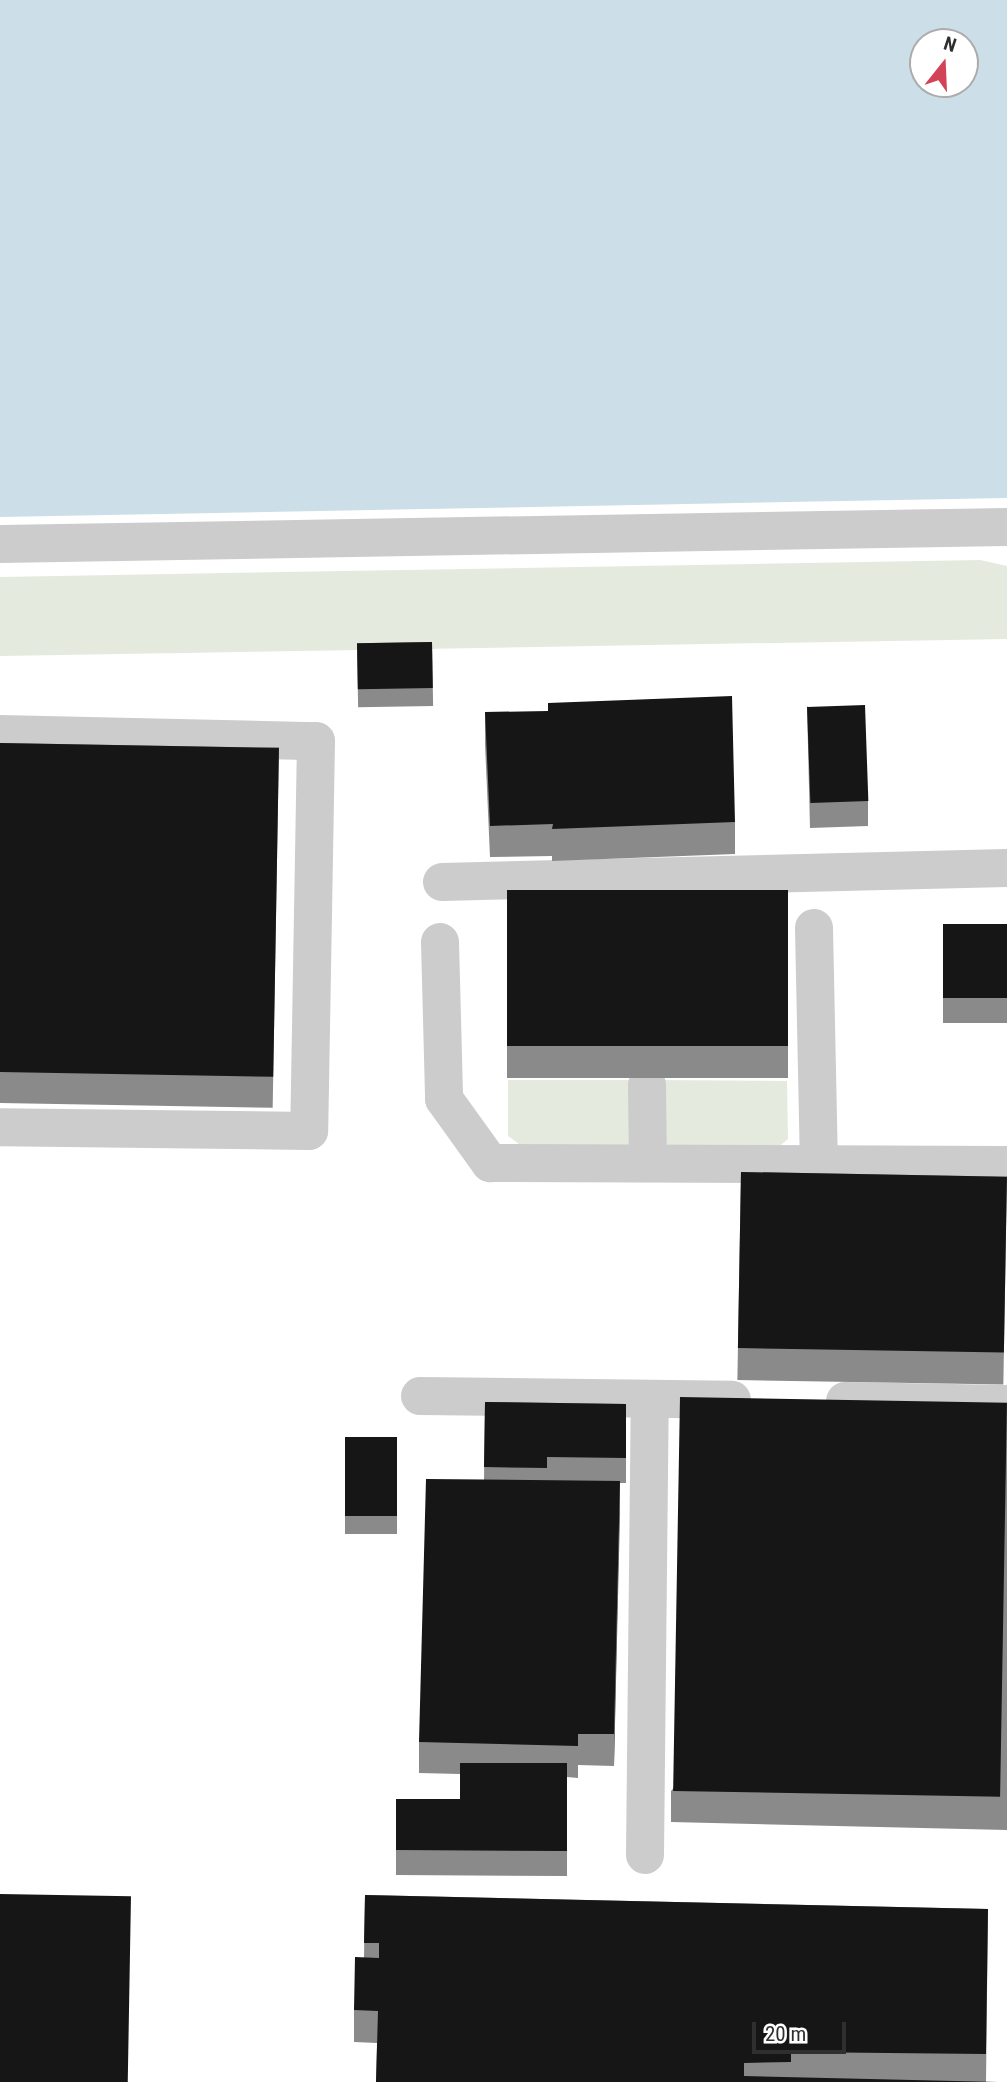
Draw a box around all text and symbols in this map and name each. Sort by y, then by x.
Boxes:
north arrow [909,28,979,98]
text: N [941,32,959,57]
scale bar [755,2008,850,2052]
text: 20 m [765,2022,806,2046]

